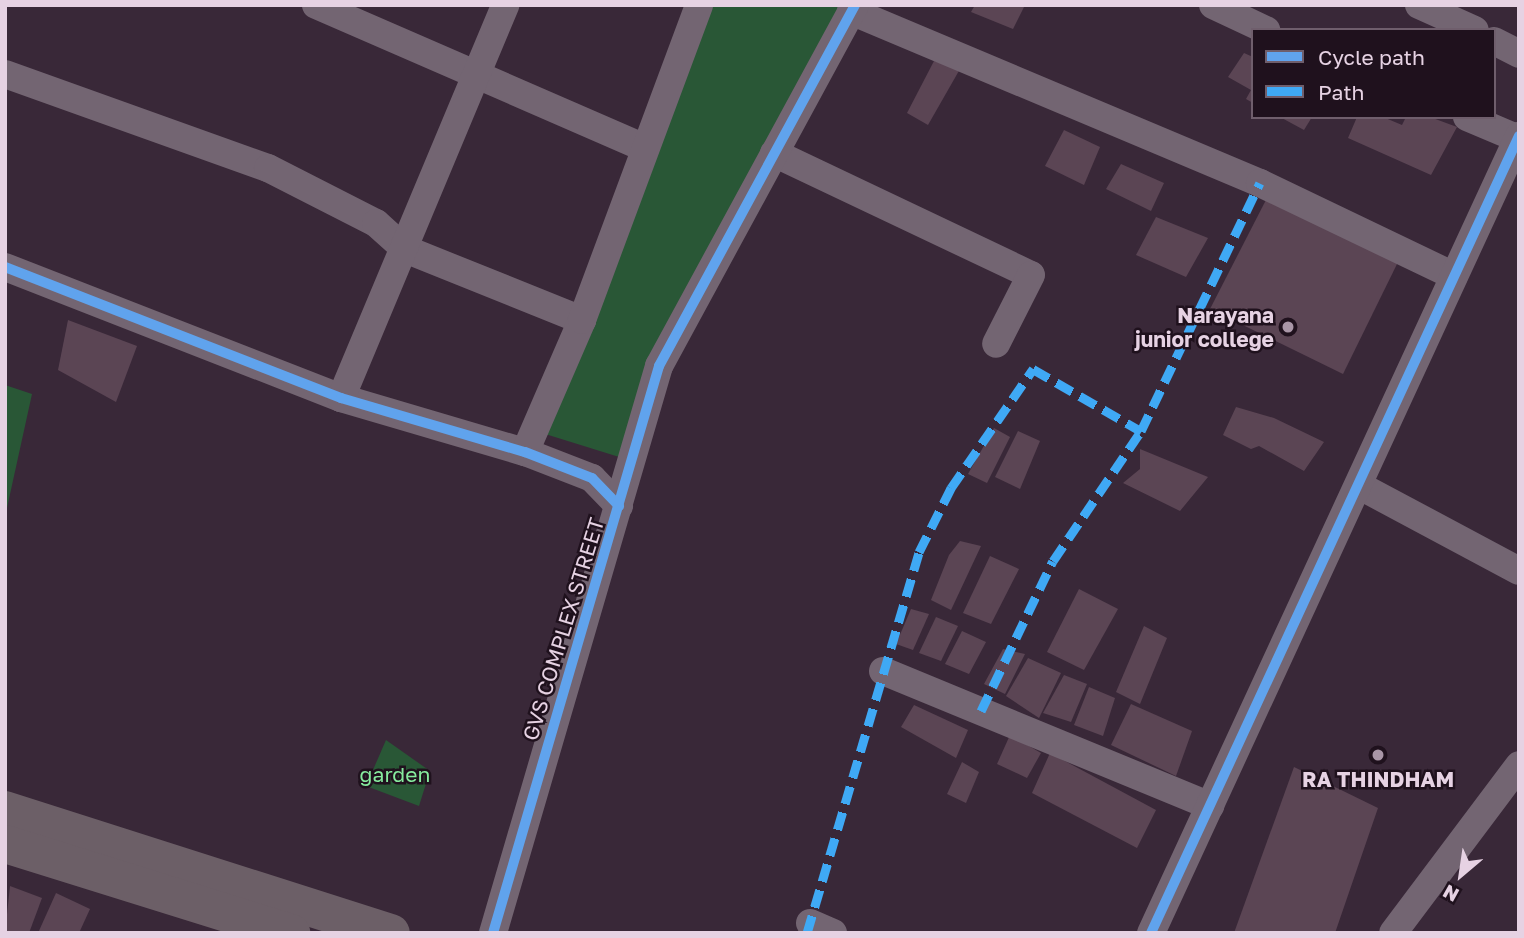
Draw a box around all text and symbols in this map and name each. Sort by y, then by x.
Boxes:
legend [1251,28,1496,119]
text: Cycle path [1318,44,1425,70]
text: Path [1318,79,1365,105]
place label: Narayana junior college [1135,302,1274,352]
marker: Narayana junior college [1280,319,1296,335]
street label: GVS COMPLEX STREET [517,515,609,743]
marker: RA THINDHAM [1370,747,1386,763]
park label: garden [360,761,430,787]
place label: RA THINDHAM [1302,766,1454,792]
north arrow [1426,840,1496,910]
text: N [1439,880,1462,907]

